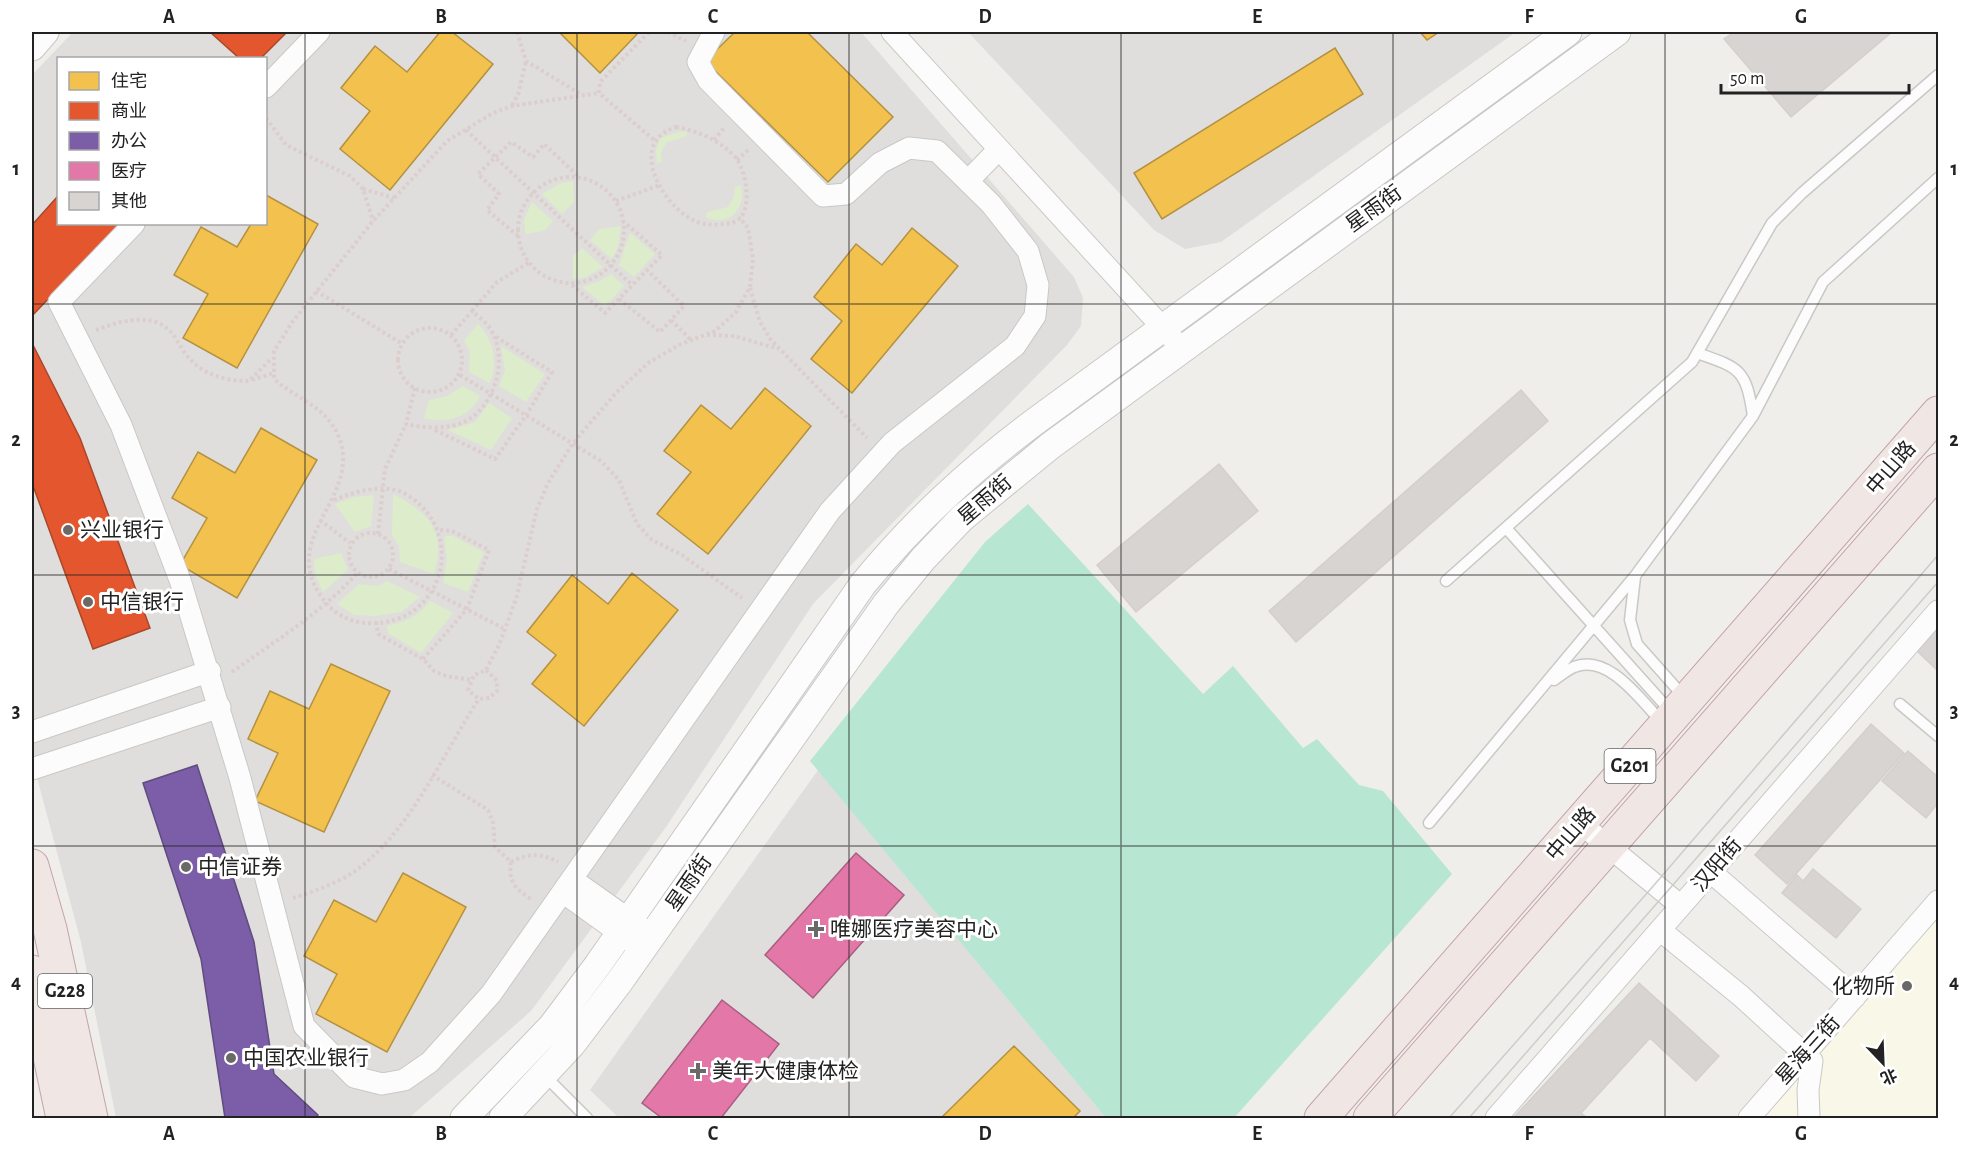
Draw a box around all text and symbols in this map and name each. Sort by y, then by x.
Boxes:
text: A [163,7,175,27]
text: B [435,7,447,27]
text: C [708,7,719,27]
text: D [978,7,992,27]
text: E [1252,7,1262,27]
text: F [1524,7,1534,27]
text: G [1795,7,1807,27]
legend [57,57,267,225]
scale bar [1721,57,1908,95]
text: 50 m [1730,70,1764,88]
text: 住宅 [111,71,147,91]
text: 商业 [111,101,147,121]
text: 办公 [111,131,147,151]
text: 1 [12,159,20,179]
text: 1 [1950,159,1958,179]
text: 医疗 [111,161,147,181]
street label: 星雨街 [1342,181,1406,236]
text: 其他 [111,191,147,211]
text: 2 [11,430,21,450]
text: 2 [1949,430,1959,450]
street label: 中山路 [1862,437,1920,499]
street label: 星雨街 [954,471,1016,529]
place label: 兴业银行 [80,519,164,541]
marker: 兴业银行 [61,523,75,537]
place label: 中信银行 [100,591,184,613]
marker: 中信银行 [81,595,95,609]
text: 3 [12,701,20,721]
text: 3 [1950,701,1958,721]
road number: G201 [1604,749,1656,783]
street label: 中山路 [1542,803,1600,865]
street label: 汉阳街 [1688,834,1746,896]
street label: 星雨街 [662,851,716,915]
place label: 中信证券 [198,856,282,878]
marker: 中信证券 [179,860,193,874]
place label: 唯娜医疗美容中心 [830,918,998,940]
marker: 唯娜医疗美容中心 [807,920,825,938]
text: 4 [11,972,21,992]
text: 4 [1949,972,1959,992]
road number: G228 [38,974,92,1008]
place label: 化物所 [1832,975,1895,997]
marker: 化物所 [1900,979,1914,993]
street label: 星海三街 [1771,1011,1844,1088]
north arrow [1853,1033,1913,1093]
place label: 中国农业银行 [243,1047,369,1069]
marker: 中国农业银行 [224,1051,238,1065]
place label: 美年大健康体检 [712,1060,859,1082]
marker: 美年大健康体检 [689,1062,707,1080]
text: 北 [1878,1065,1899,1087]
text: A [163,1124,175,1144]
text: B [435,1124,447,1144]
text: C [708,1124,719,1144]
text: D [978,1124,992,1144]
text: E [1252,1124,1262,1144]
text: F [1524,1124,1534,1144]
text: G [1795,1124,1807,1144]

